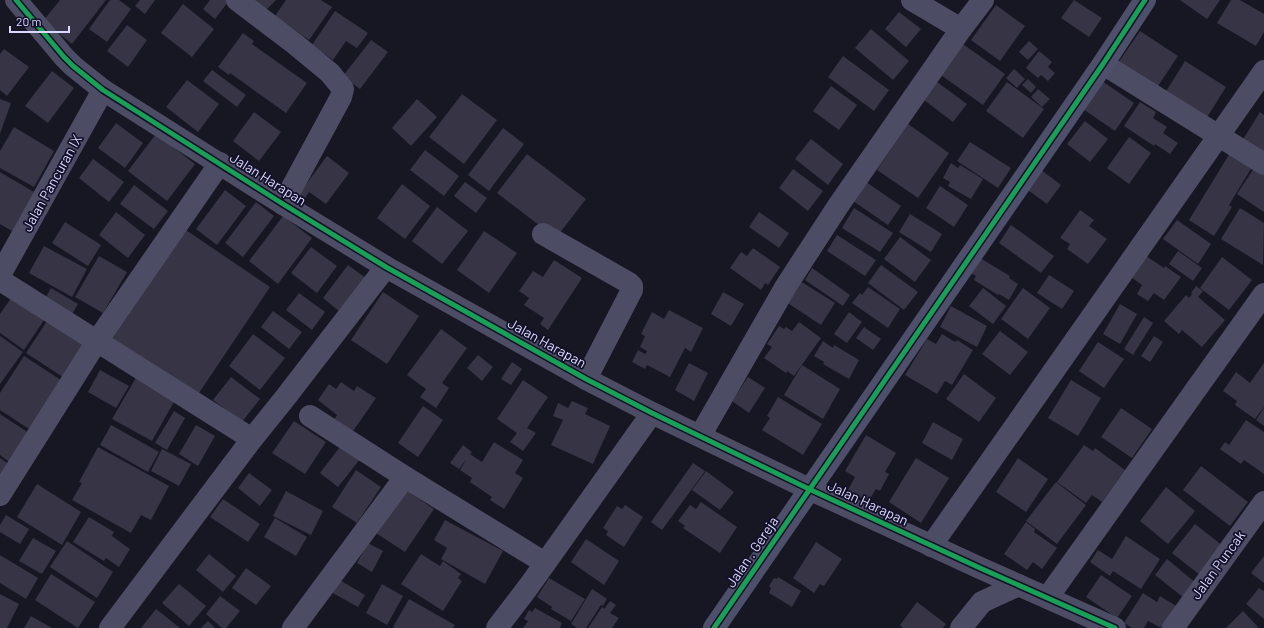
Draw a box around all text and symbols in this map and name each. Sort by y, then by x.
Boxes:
scale bar [10,8,69,34]
text: 20 m [16,14,42,28]
street label: Jalan Pancuran IX [18,131,85,234]
street label: Jalan Harapan [227,148,310,209]
street label: Jalan Harapan [505,314,589,371]
street label: Jalan Harapan [825,476,911,529]
street label: Jalan . Gereja [722,513,781,590]
street label: Jalan Puncak [1187,527,1248,602]

